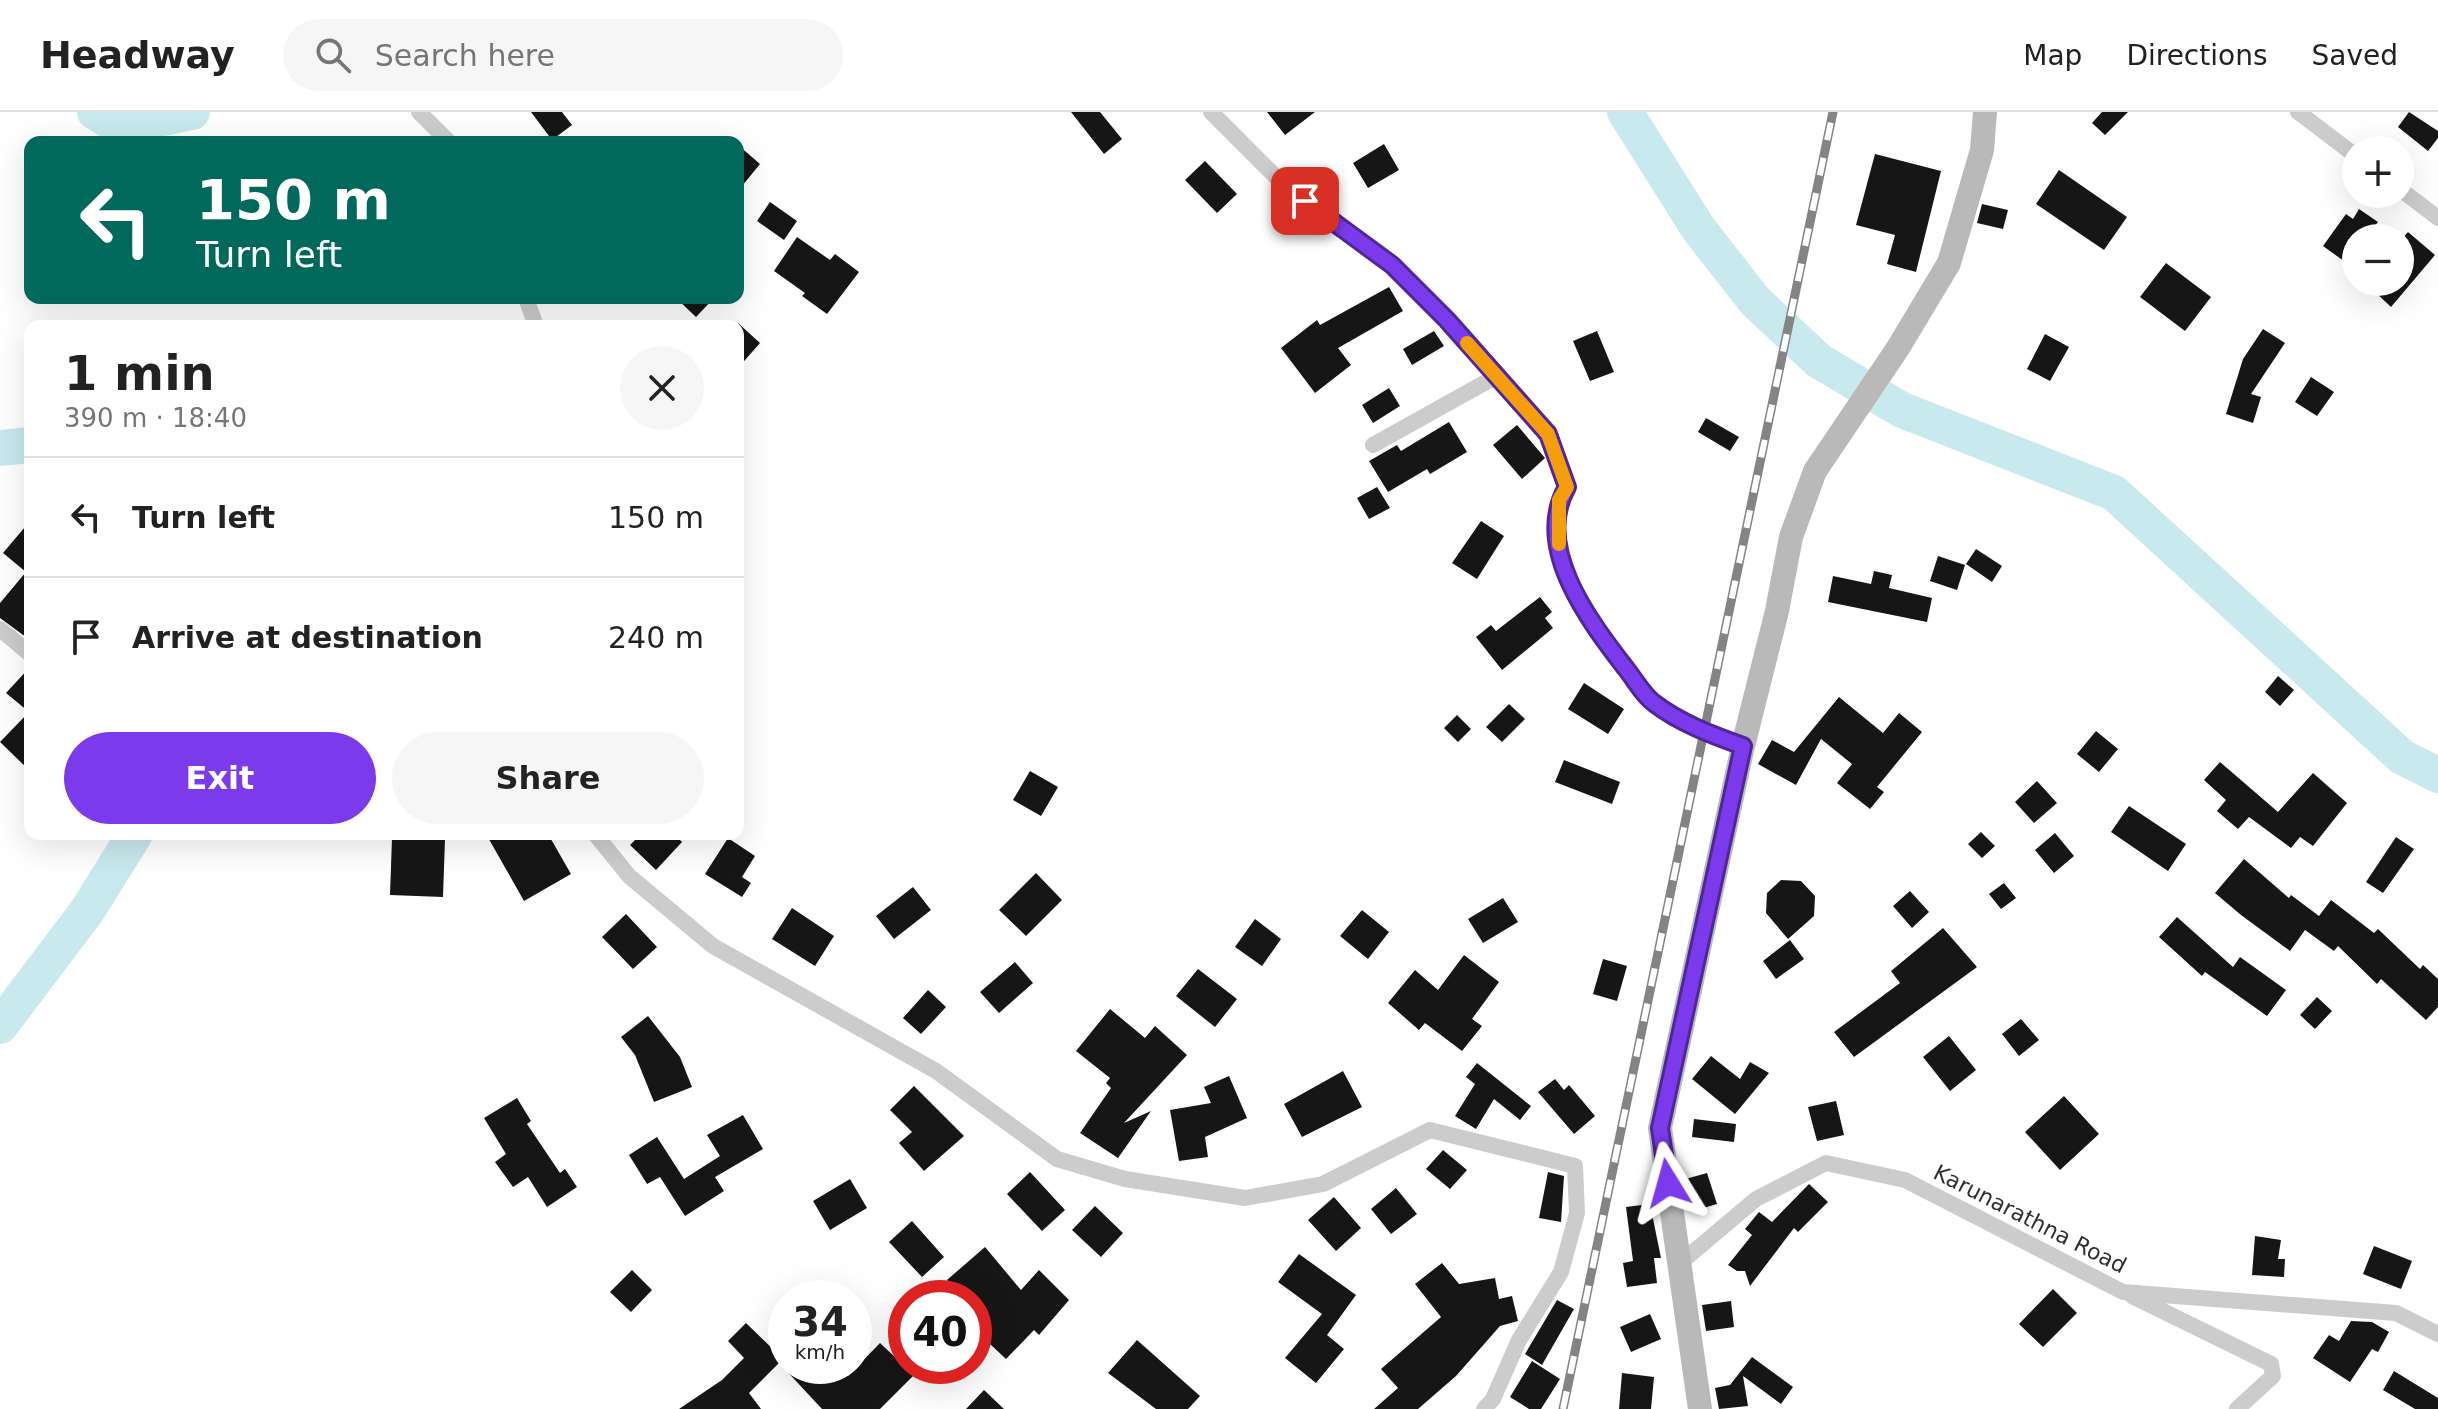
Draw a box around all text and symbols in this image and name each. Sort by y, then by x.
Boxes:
search box [283,19,843,91]
text: Headway [40,33,235,77]
icon: search [311,33,355,77]
text: Search here [375,38,555,73]
text: Map [2023,39,2082,72]
text: Directions [2126,39,2267,72]
text: Saved [2311,39,2398,72]
map controls [2342,136,2414,296]
button: + [2342,136,2414,208]
text: 150 m [196,167,391,232]
pin [1271,167,1339,235]
icon: left [64,168,168,272]
icon: arrive [1283,179,1327,223]
button: − [2342,224,2414,296]
text: Turn left [196,234,342,275]
text: 1 min [64,345,215,401]
button: close [620,346,704,430]
text: 390 m · 18:40 [64,403,247,433]
icon: left [64,495,108,539]
text: Turn left [132,500,275,535]
text: 150 m [608,500,704,535]
icon: arrive [64,615,108,659]
text: Arrive at destination [132,620,483,655]
text: 240 m [608,620,704,655]
button: Exit [64,732,376,824]
button: Share [392,732,704,824]
position arrow [1626,1141,1710,1225]
street label: Karunarathna Road [1930,1160,2130,1278]
speed limit sign: 40 [888,1280,992,1384]
text: 34 [792,1299,848,1345]
text: km/h [795,1340,845,1364]

